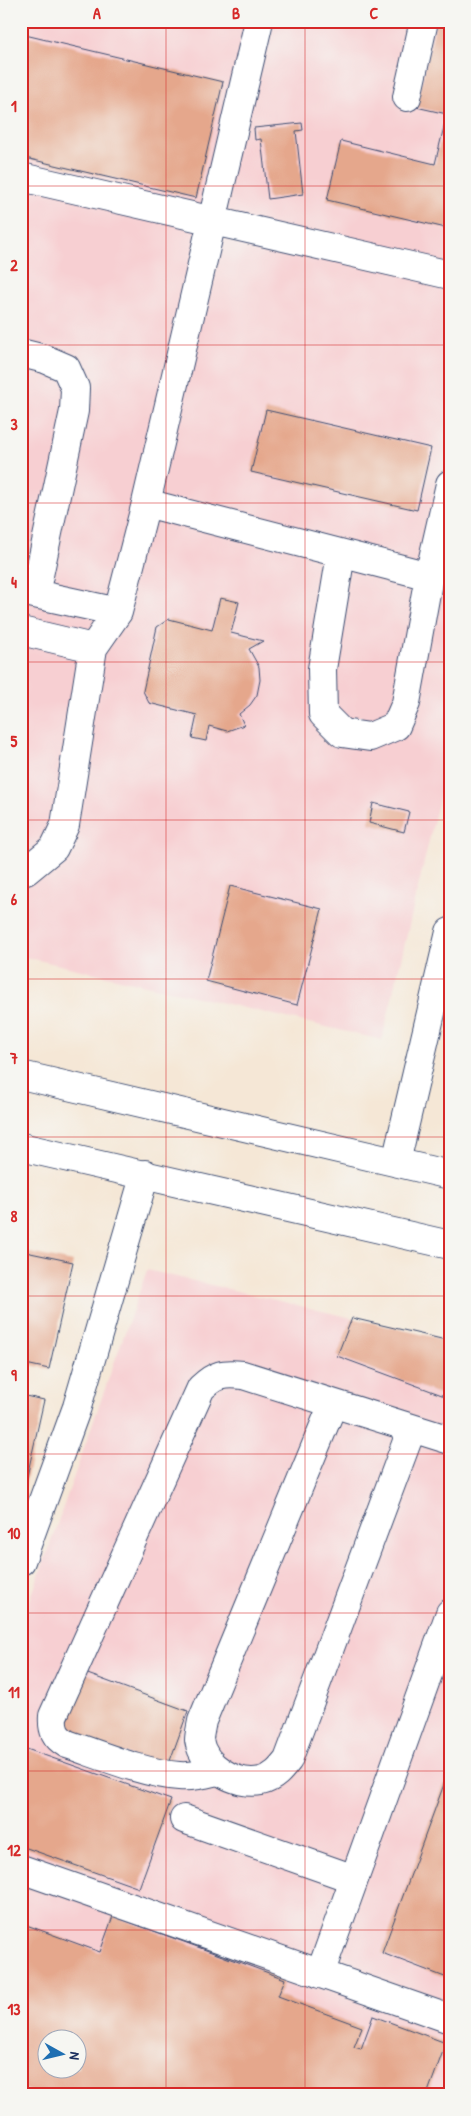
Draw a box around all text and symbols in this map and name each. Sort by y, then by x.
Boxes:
text: A [93,2,101,24]
text: B [232,2,240,24]
text: C [370,2,379,24]
text: 1 [11,95,17,117]
text: 2 [10,254,18,276]
text: 3 [10,413,18,435]
text: 4 [11,571,17,593]
text: 5 [11,730,18,752]
text: 6 [11,888,18,910]
text: 7 [9,1047,18,1069]
text: 8 [11,1205,18,1227]
text: 9 [11,1364,17,1386]
text: 10 [8,1522,20,1544]
text: 11 [8,1681,20,1703]
text: 12 [7,1839,21,1861]
text: 13 [8,1998,20,2020]
north arrow [38,2028,88,2078]
text: N [65,2051,85,2061]

